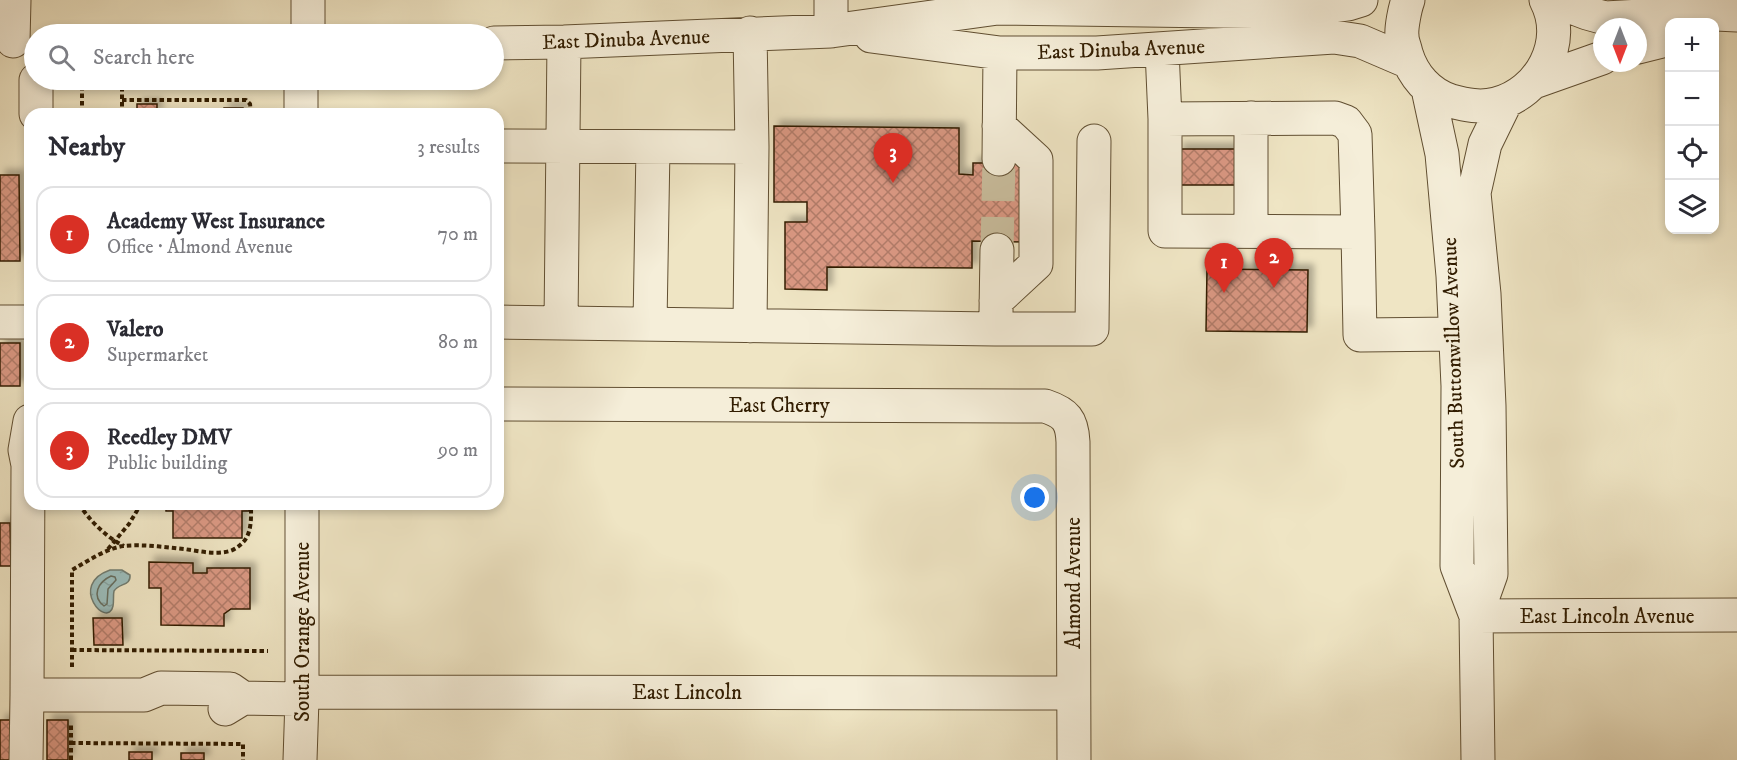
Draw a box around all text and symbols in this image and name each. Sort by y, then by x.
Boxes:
north arrow [1593,18,1647,72]
map controls [1665,18,1719,234]
button: + [1665,18,1719,72]
search box [24,24,504,90]
street label: East Dinuba Avenue [542,24,711,56]
street label: East Dinuba Avenue [1037,34,1206,66]
icon: search [45,41,78,74]
text: Search here [93,44,195,71]
button: − [1665,72,1719,126]
button: locate [1665,126,1719,180]
text: Nearby [48,131,125,164]
pin: 3 [874,134,912,183]
text: 3 results [417,135,480,160]
button: layers [1665,180,1719,234]
text: Academy West Insurance [107,208,325,235]
text: 1 [66,222,73,247]
text: 70 m [437,222,478,247]
text: Office · Almond Avenue [107,235,293,260]
street label: South Buttonwillow Avenue [1437,236,1471,469]
pin: 2 [1254,238,1294,288]
pin: 1 [1204,244,1244,293]
text: Valero [107,316,163,343]
text: 2 [65,330,74,355]
text: 80 m [438,330,478,355]
text: Supermarket [107,343,208,368]
street label: East Cherry [728,393,831,419]
text: Reedley DMV [107,424,232,451]
text: 3 [66,438,73,463]
text: 90 m [438,438,478,463]
text: Public building [107,451,227,476]
your location [1020,483,1049,512]
street label: Almond Avenue [1061,517,1087,649]
street label: South Orange Avenue [290,542,316,722]
street label: East Lincoln Avenue [1520,604,1695,630]
street label: East Lincoln [632,680,742,706]

